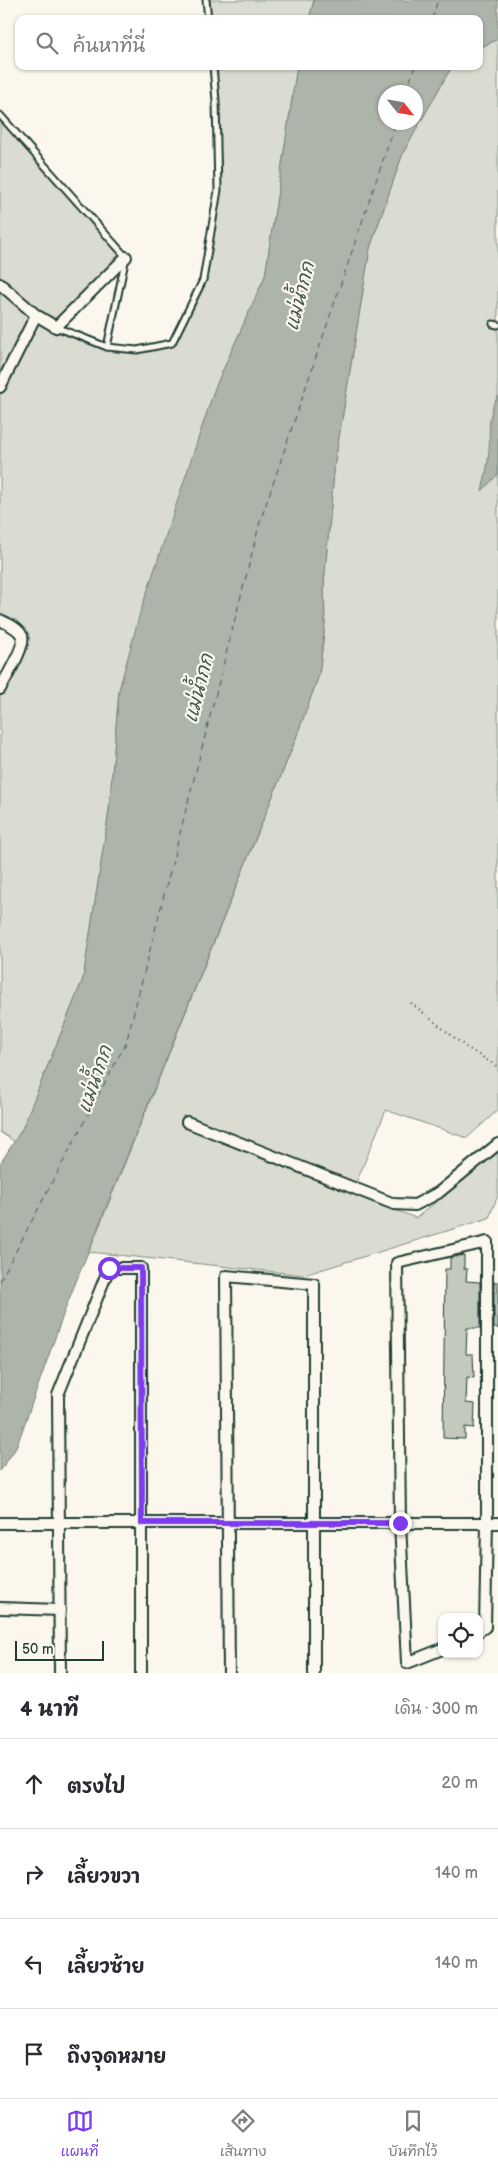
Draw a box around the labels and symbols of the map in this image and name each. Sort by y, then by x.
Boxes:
north arrow [378,85,423,130]
water label: แม่น้ำกก [274,256,320,333]
water label: แม่น้ำกก [173,648,219,725]
water label: แม่น้ำกก [67,1039,118,1116]
route start [98,1257,121,1280]
route end [389,1512,412,1535]
scale bar [15,1638,104,1661]

